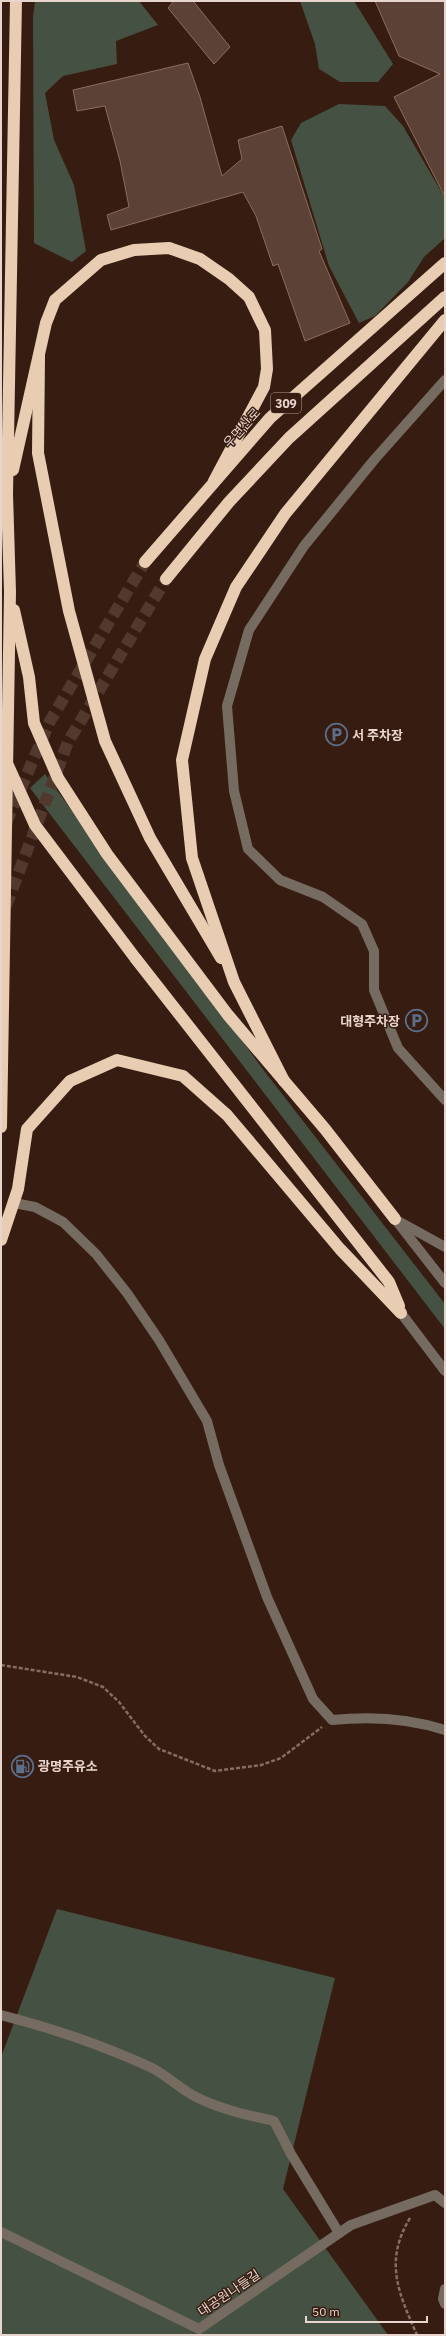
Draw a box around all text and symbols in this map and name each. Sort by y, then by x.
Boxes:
road number: 309 [271,393,301,413]
street label: 우면산로 [220,405,264,451]
parking icon: 서 주차장 [324,722,350,748]
place label: 서 주차장 [352,727,403,744]
parking icon: 대형주차장 [403,1008,429,1034]
place label: 대형주차장 [340,1013,400,1030]
fuel station icon: 광명주유소 [10,1753,36,1779]
place label: 광명주유소 [38,1758,98,1775]
street label: 대공원나들길 [194,2266,264,2320]
scale bar [306,2298,427,2324]
text: 50 m [312,2304,340,2319]

